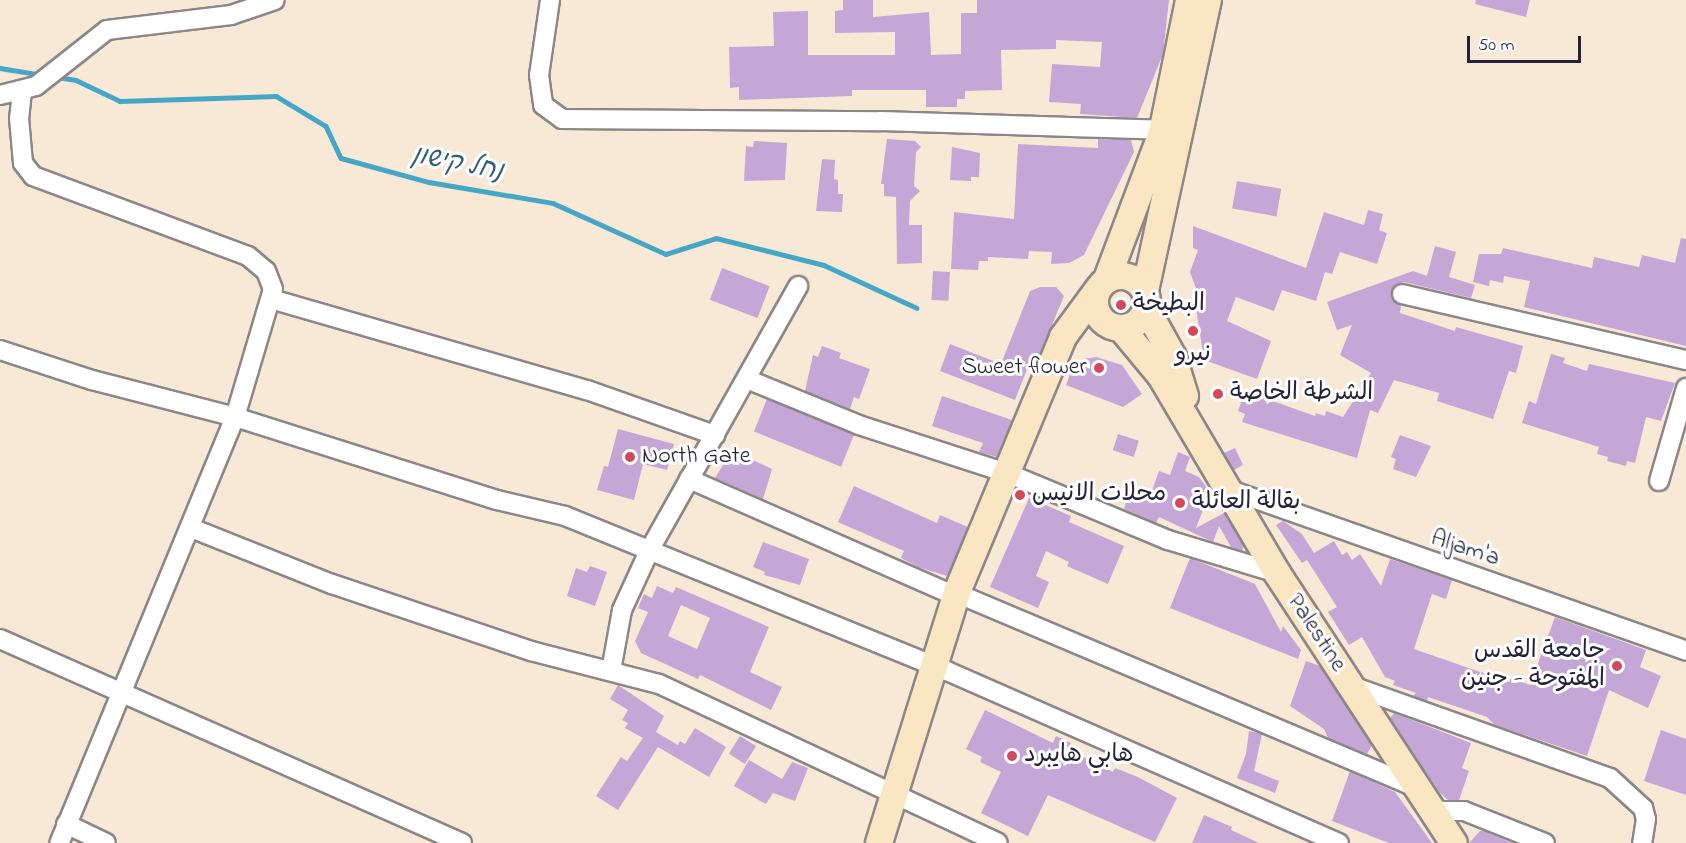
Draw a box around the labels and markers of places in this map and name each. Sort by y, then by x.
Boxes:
place label: البطيخة [1133,291,1205,319]
marker: البطيخة [1114,298,1128,312]
marker: نيرو [1186,324,1200,338]
place label: نيرو [1175,341,1211,369]
place label: Sweet flower [962,354,1087,382]
marker: Sweet flower [1092,361,1106,375]
place label: الشرطة الخاصة [1230,380,1373,408]
marker: الشرطة الخاصة [1211,387,1225,401]
place label: North Gate [642,443,750,471]
marker: North Gate [623,450,637,464]
place label: محلات الانيس [1032,481,1166,509]
marker: محلات الانيس [1013,488,1027,502]
place label: بقالة العائلة [1192,489,1301,517]
marker: بقالة العائلة [1173,496,1187,510]
place label: جامعة القدس المفتوحة - جنين [1461,638,1605,694]
marker: جامعة القدس المفتوحة - جنين [1610,659,1624,673]
place label: هابي هايبرد [1024,742,1133,770]
marker: هابي هايبرد [1005,749,1019,763]

